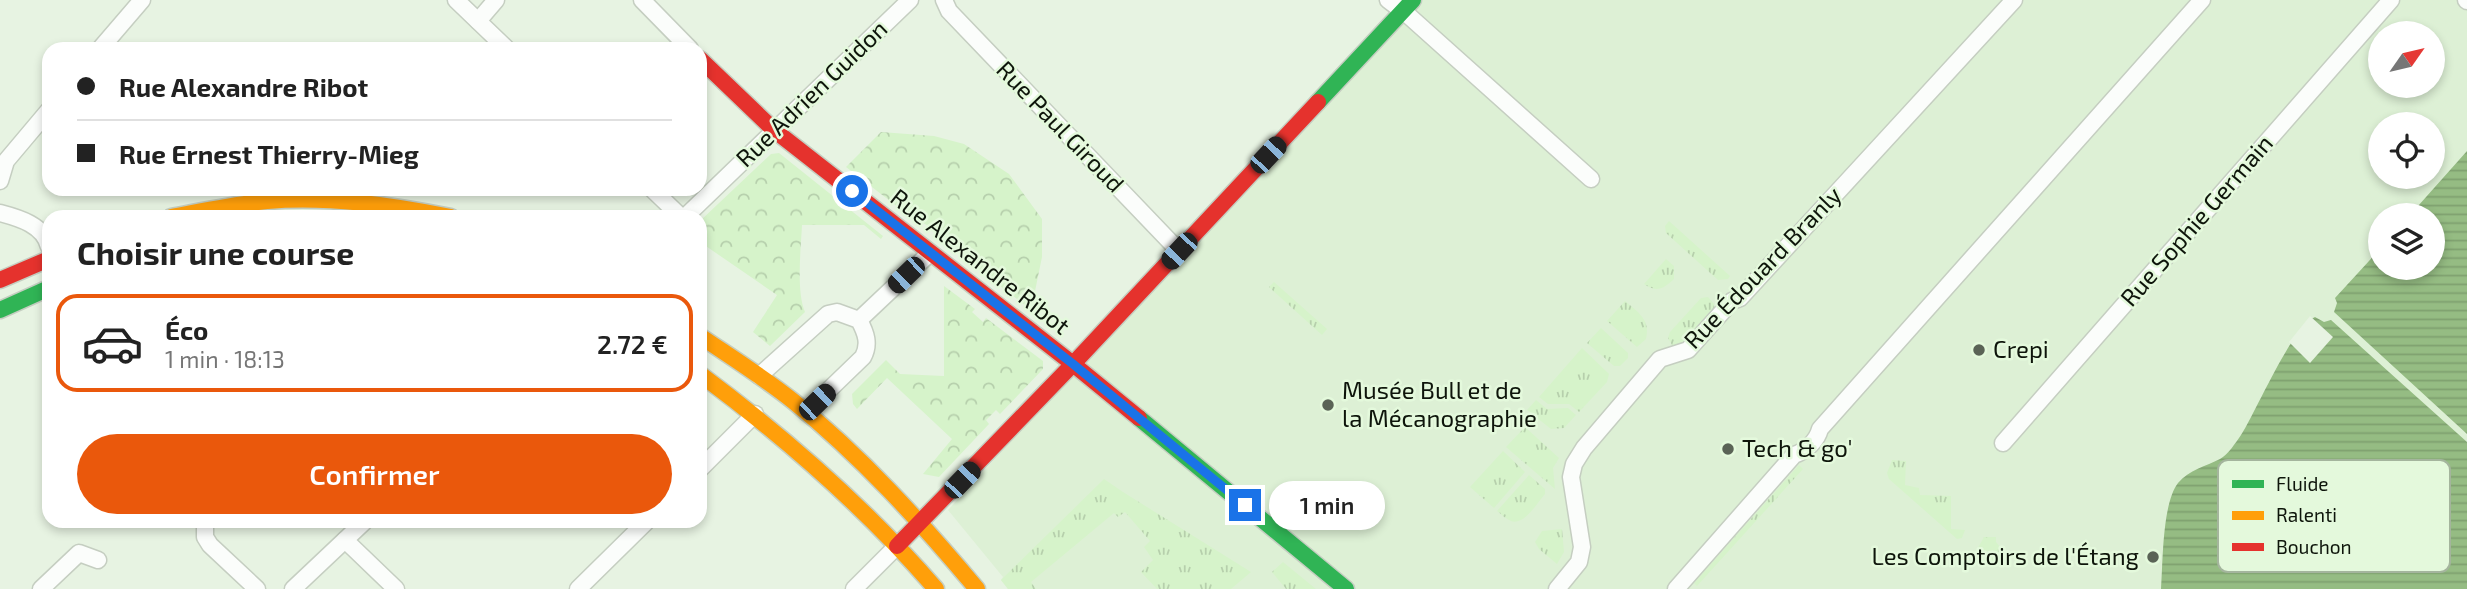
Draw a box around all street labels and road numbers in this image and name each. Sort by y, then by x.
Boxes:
street label: Rue Adrien Guidon [729,13,892,172]
street label: Rue Paul Giroud [991,54,1131,198]
street label: Rue Sophie Germain [2114,128,2278,312]
street label: Rue Édouard Branly [1677,180,1847,354]
street label: Rue Alexandre Ribot [886,182,1076,340]

